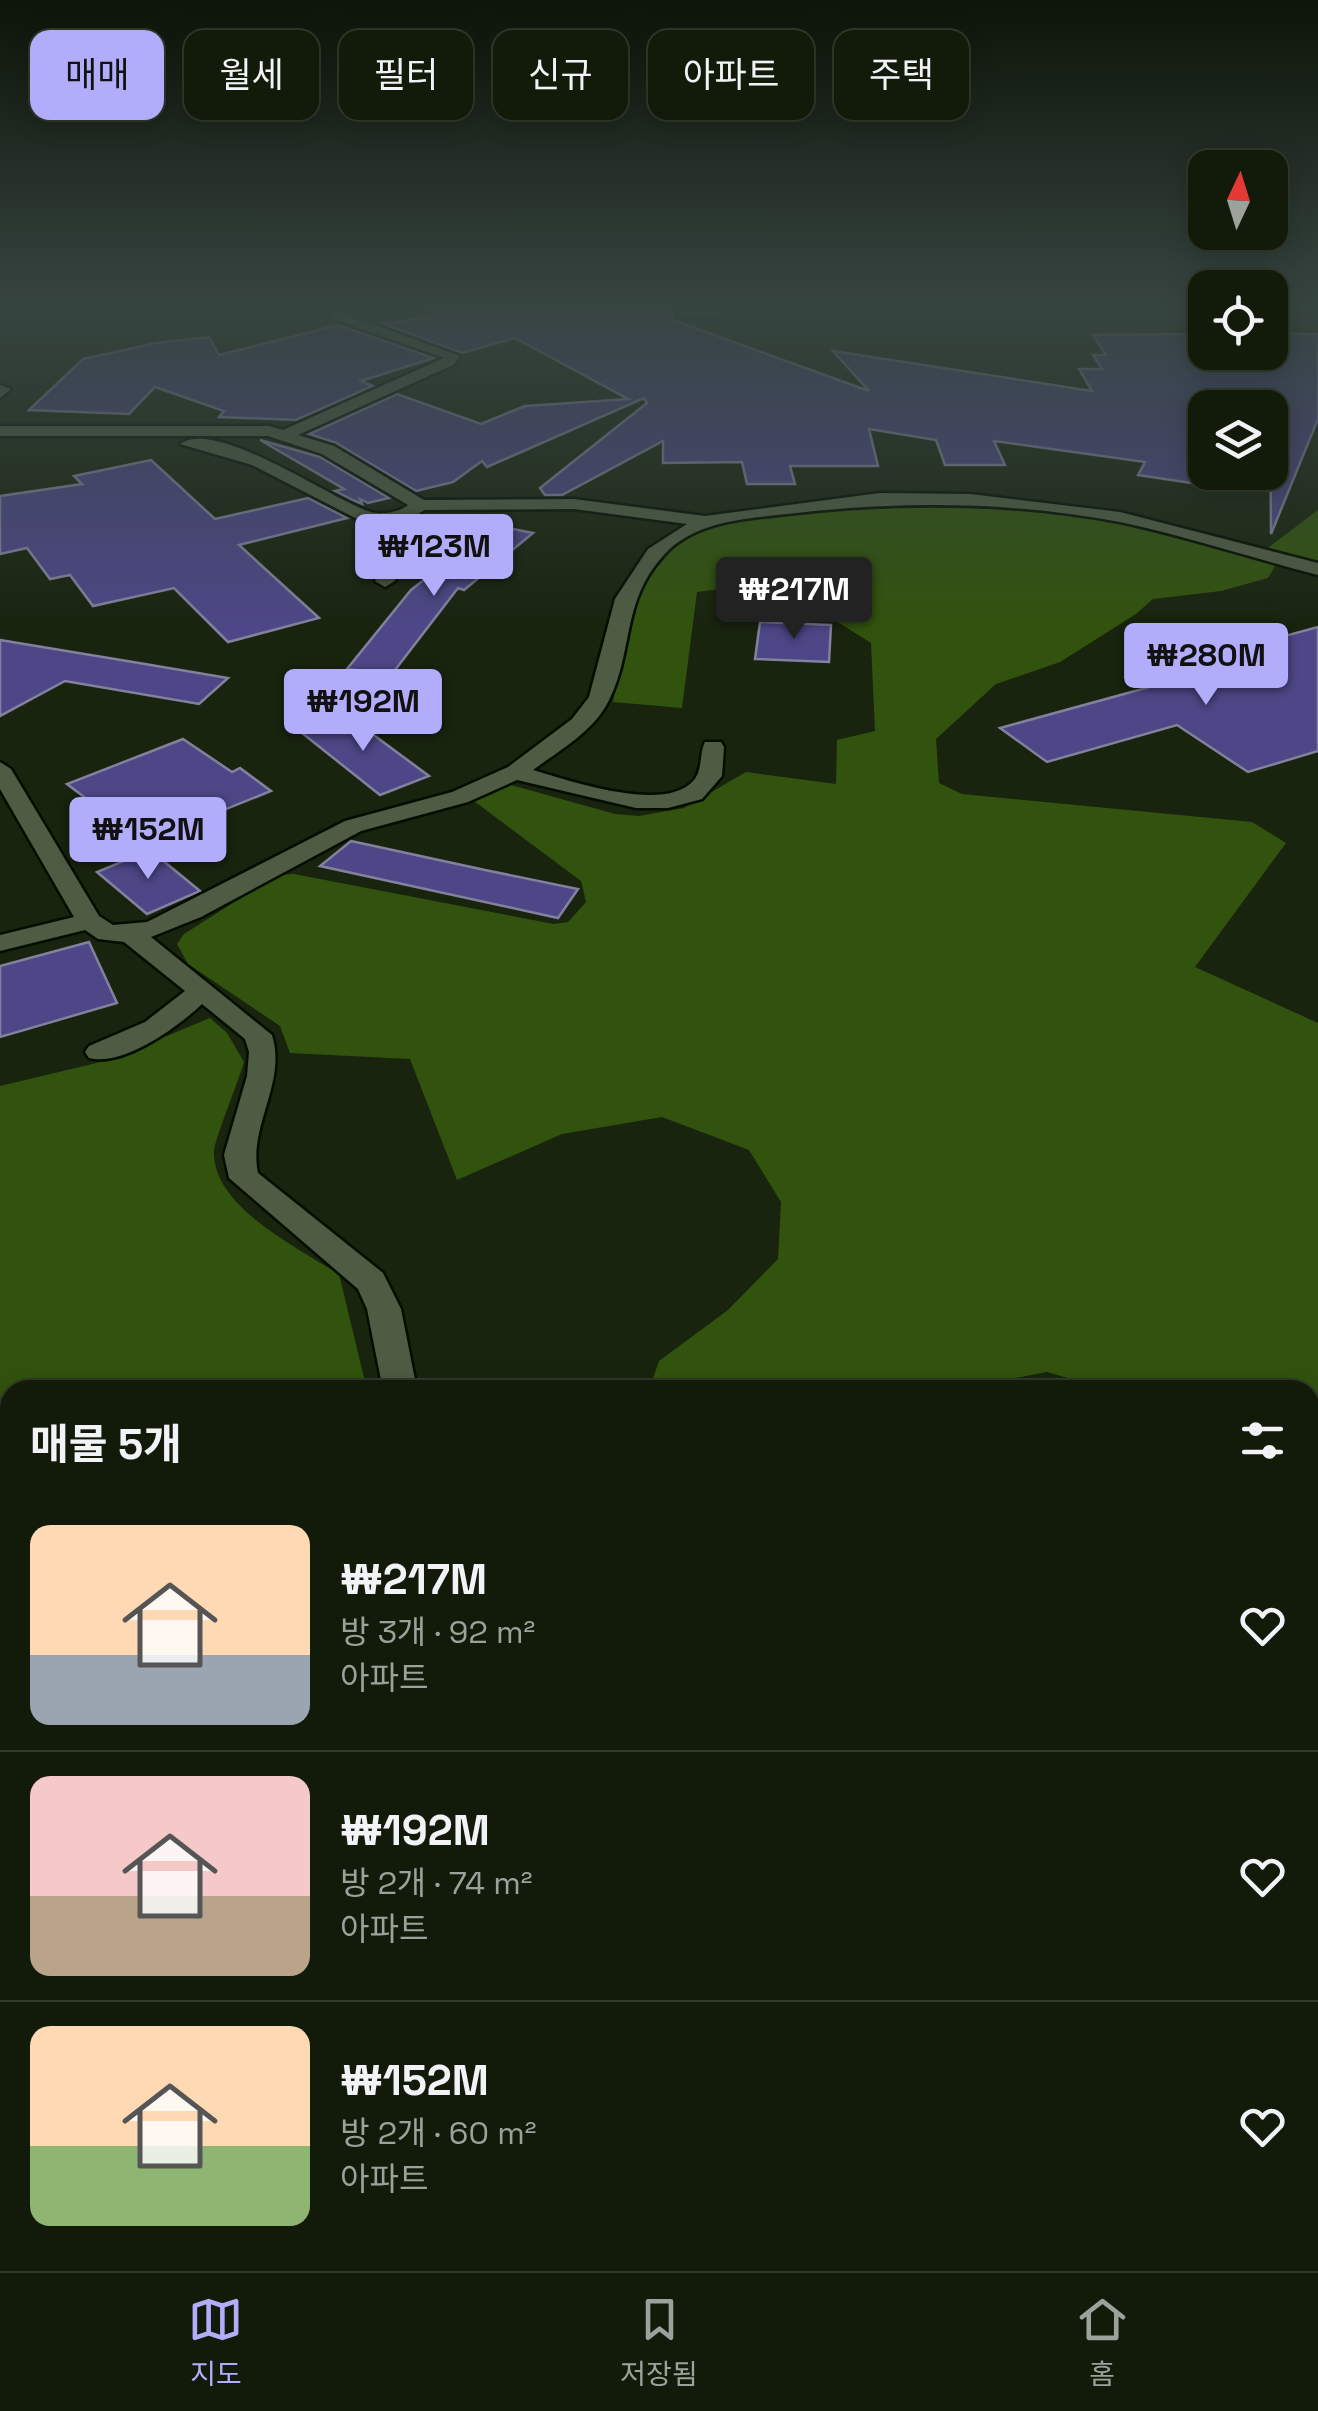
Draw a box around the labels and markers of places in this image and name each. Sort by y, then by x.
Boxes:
pin: ₩123M [364,514,504,599]
pin: ₩217M [724,557,864,642]
pin: ₩280M [1136,623,1276,708]
pin: ₩192M [293,669,433,754]
pin: ₩152M [78,797,218,882]

